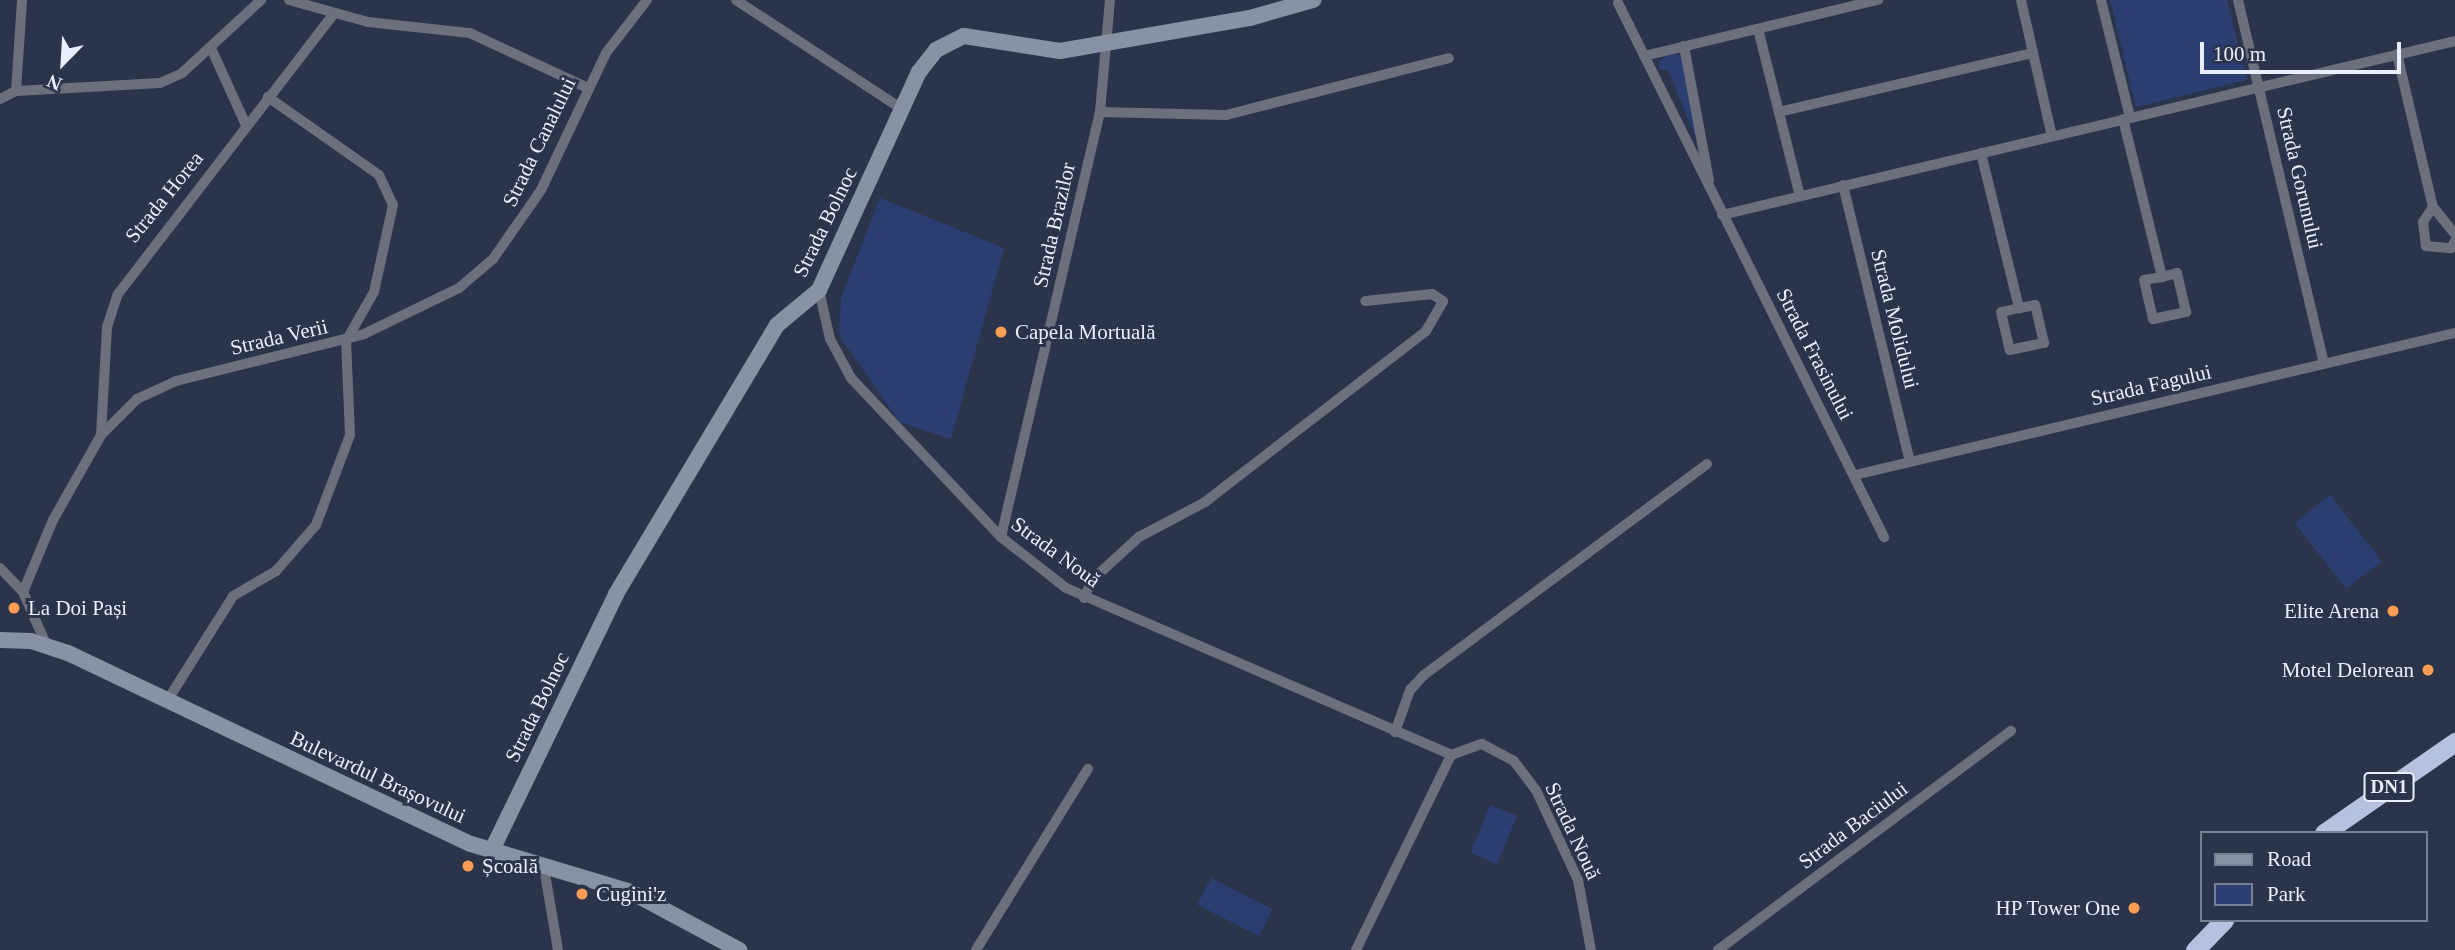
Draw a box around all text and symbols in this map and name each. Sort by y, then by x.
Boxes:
north arrow [28,28,98,98]
scale bar [2203,28,2404,72]
text: 100 m [2213,42,2266,66]
text: N [44,70,65,95]
street label: Strada Canalului [497,73,581,211]
street label: Strada Gorunului [2271,104,2329,252]
street label: Strada Horea [120,146,208,248]
street label: Strada Brazilor [1027,160,1081,290]
street label: Strada Bolnoc [787,163,863,281]
street label: Strada Molidului [1865,247,1925,391]
street label: Strada Frasinului [1771,284,1859,424]
street label: Strada Verii [228,314,330,360]
place label: Capela Mortuală [1015,319,1156,345]
marker: Capela Mortuală [993,324,1009,340]
street label: Strada Fagului [2088,359,2214,411]
street label: Strada Nouă [1006,511,1106,593]
place label: La Doi Pași [28,595,127,621]
place label: Elite Arena [2283,598,2379,624]
marker: La Doi Pași [6,600,22,616]
marker: Elite Arena [2385,603,2401,619]
street label: Strada Bolnoc [499,648,575,766]
place label: Motel Delorean [2282,657,2414,683]
marker: Motel Delorean [2420,662,2436,678]
street label: Bulevardul Brașovului [286,725,470,829]
road number: DN1 [2363,772,2415,802]
street label: Strada Baciului [1793,776,1913,874]
street label: Strada Nouă [1540,778,1606,884]
legend [2200,831,2427,922]
text: Road [2267,847,2311,871]
place label: Școală [482,853,538,879]
marker: Școală [460,858,476,874]
place label: Cugini'z [596,881,666,907]
text: Park [2267,882,2306,906]
marker: Cugini'z [574,886,590,902]
place label: HP Tower One [1994,895,2120,921]
marker: HP Tower One [2126,900,2142,916]

